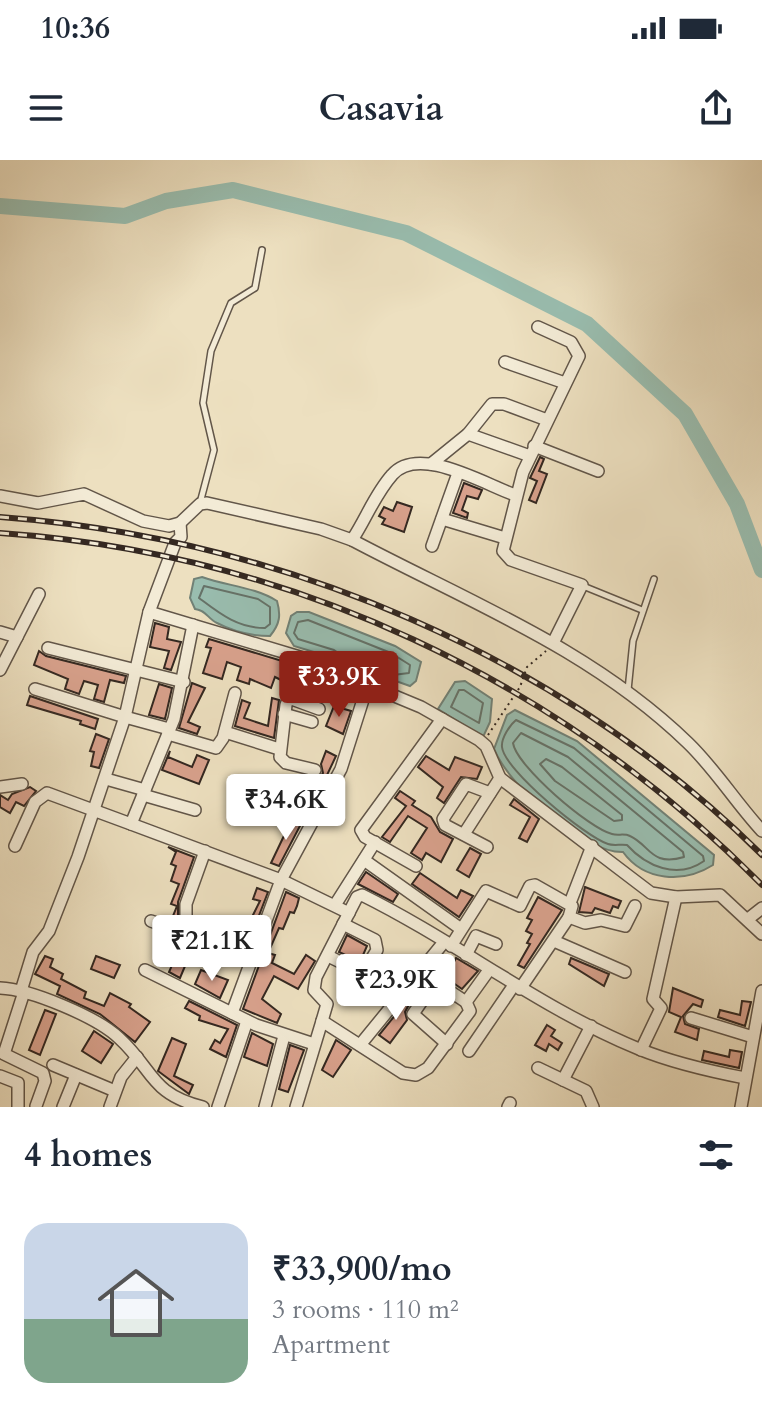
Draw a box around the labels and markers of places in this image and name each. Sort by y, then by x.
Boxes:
pin: ₹33.9K [274,651,404,719]
pin: ₹34.6K [221,774,351,842]
pin: ₹21.1K [147,915,277,983]
pin: ₹23.9K [331,954,461,1022]

